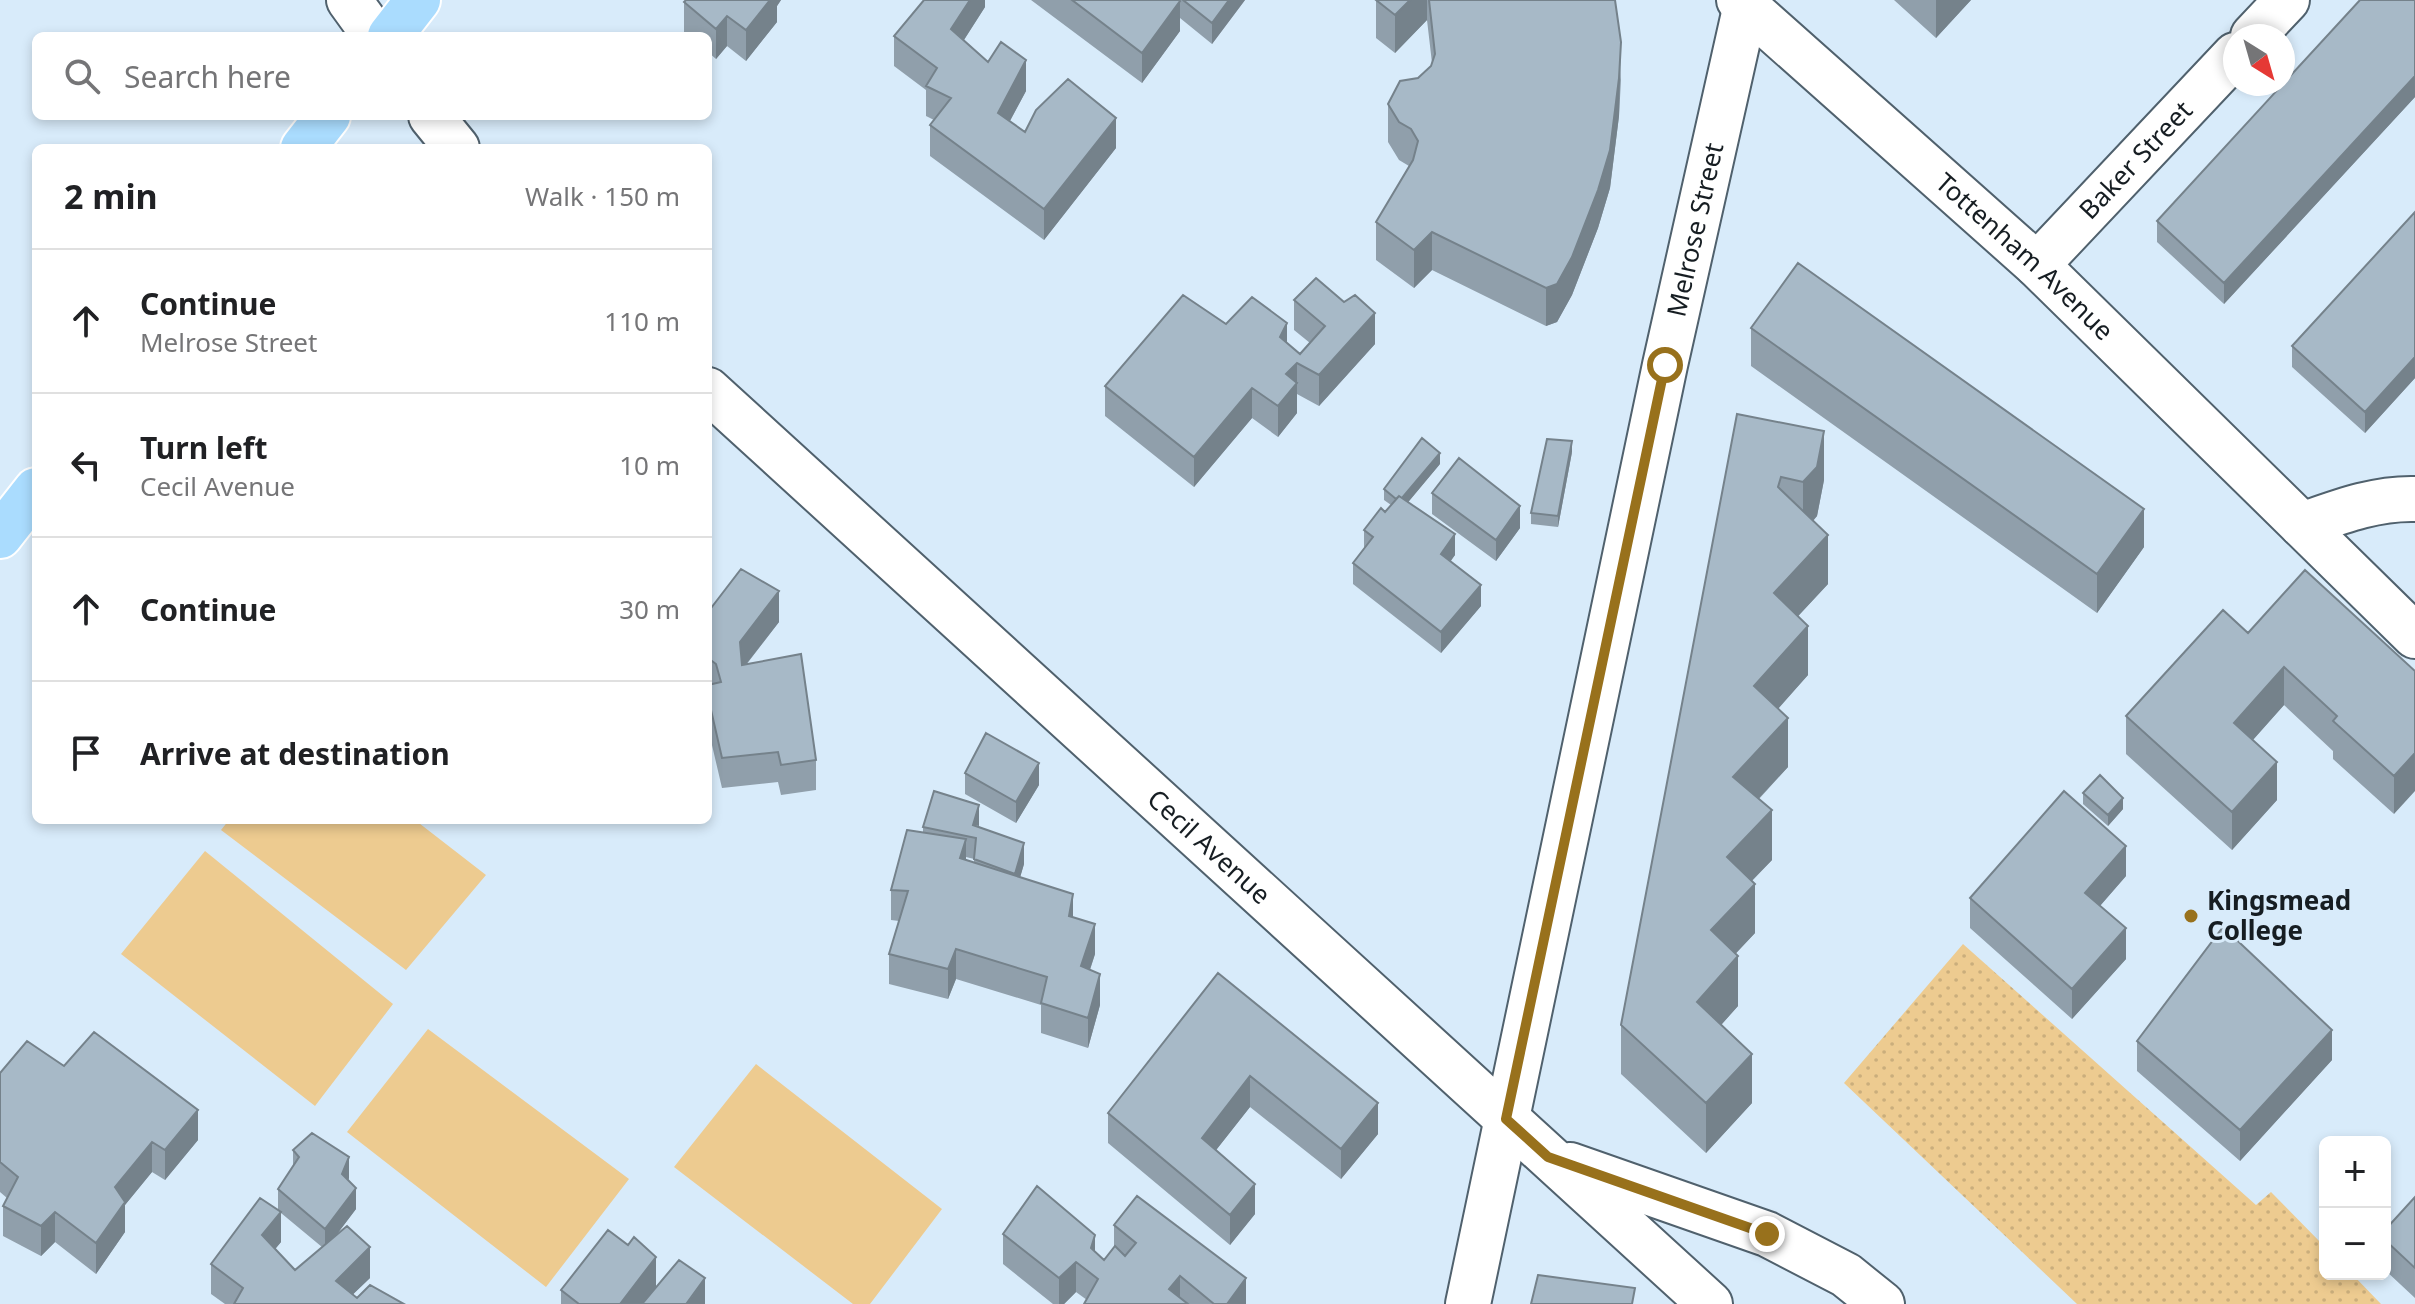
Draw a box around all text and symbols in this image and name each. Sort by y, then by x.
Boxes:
north arrow [2223,24,2295,96]
search box [32,32,712,120]
icon: search [60,54,104,98]
text: Search here [124,56,291,97]
street label: Baker Street [2070,93,2200,227]
street label: Melrose Street [1657,139,1731,320]
street label: Tottenham Avenue [1928,164,2122,348]
text: 2 min [64,173,158,219]
text: Walk · 150 m [525,178,680,214]
text: Continue [140,283,276,324]
icon: ahead [64,299,108,343]
text: 110 m [604,303,680,339]
text: Melrose Street [140,324,317,360]
route start [1647,347,1683,383]
text: Turn left [140,427,268,468]
icon: left [64,443,108,487]
text: 10 m [619,447,680,483]
text: Cecil Avenue [140,468,295,504]
icon: ahead [64,587,108,631]
text: Continue [140,589,276,630]
text: 30 m [619,591,680,627]
icon: arrive [64,731,108,775]
text: Arrive at destination [140,733,450,774]
street label: Cecil Avenue [1140,781,1279,912]
place label: Kingsmead College [2207,882,2351,948]
marker: Kingsmead College [2182,907,2200,925]
map controls [2319,1136,2391,1280]
button: + [2319,1136,2391,1208]
button: − [2319,1208,2391,1280]
route end [1749,1216,1785,1252]

